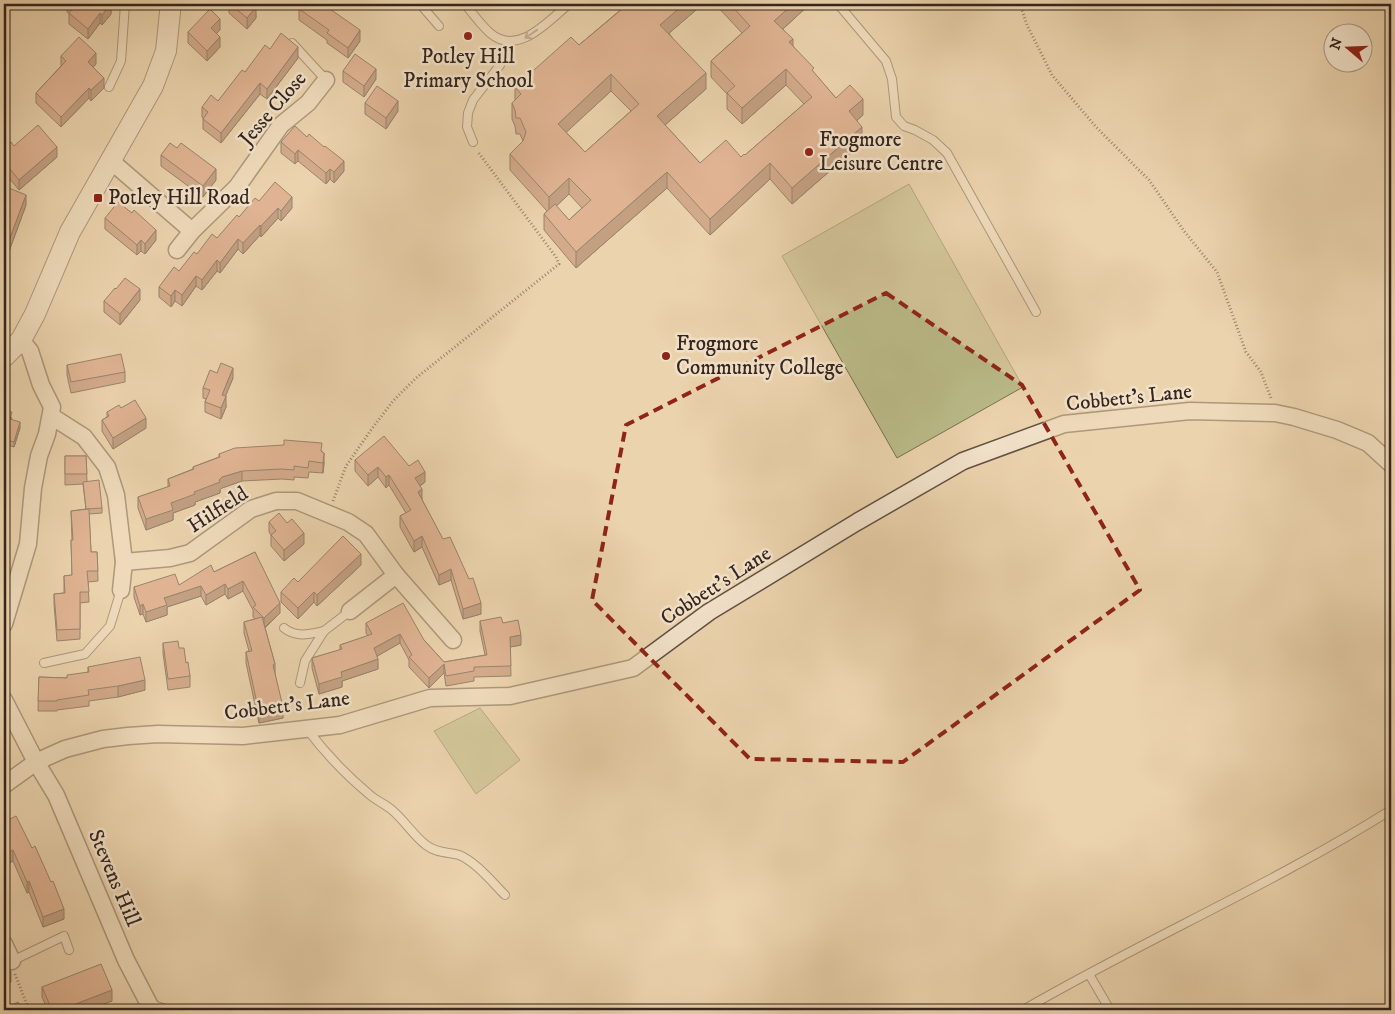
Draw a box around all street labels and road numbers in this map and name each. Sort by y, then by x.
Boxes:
street label: Jesse Close [232,66,313,153]
street label: Cobbett's Lane [1065,378,1193,418]
street label: Hilfield [183,481,253,539]
street label: Cobbett's Lane [656,541,776,631]
street label: Cobbett's Lane [223,685,352,727]
street label: Stevens Hill [82,826,146,931]

